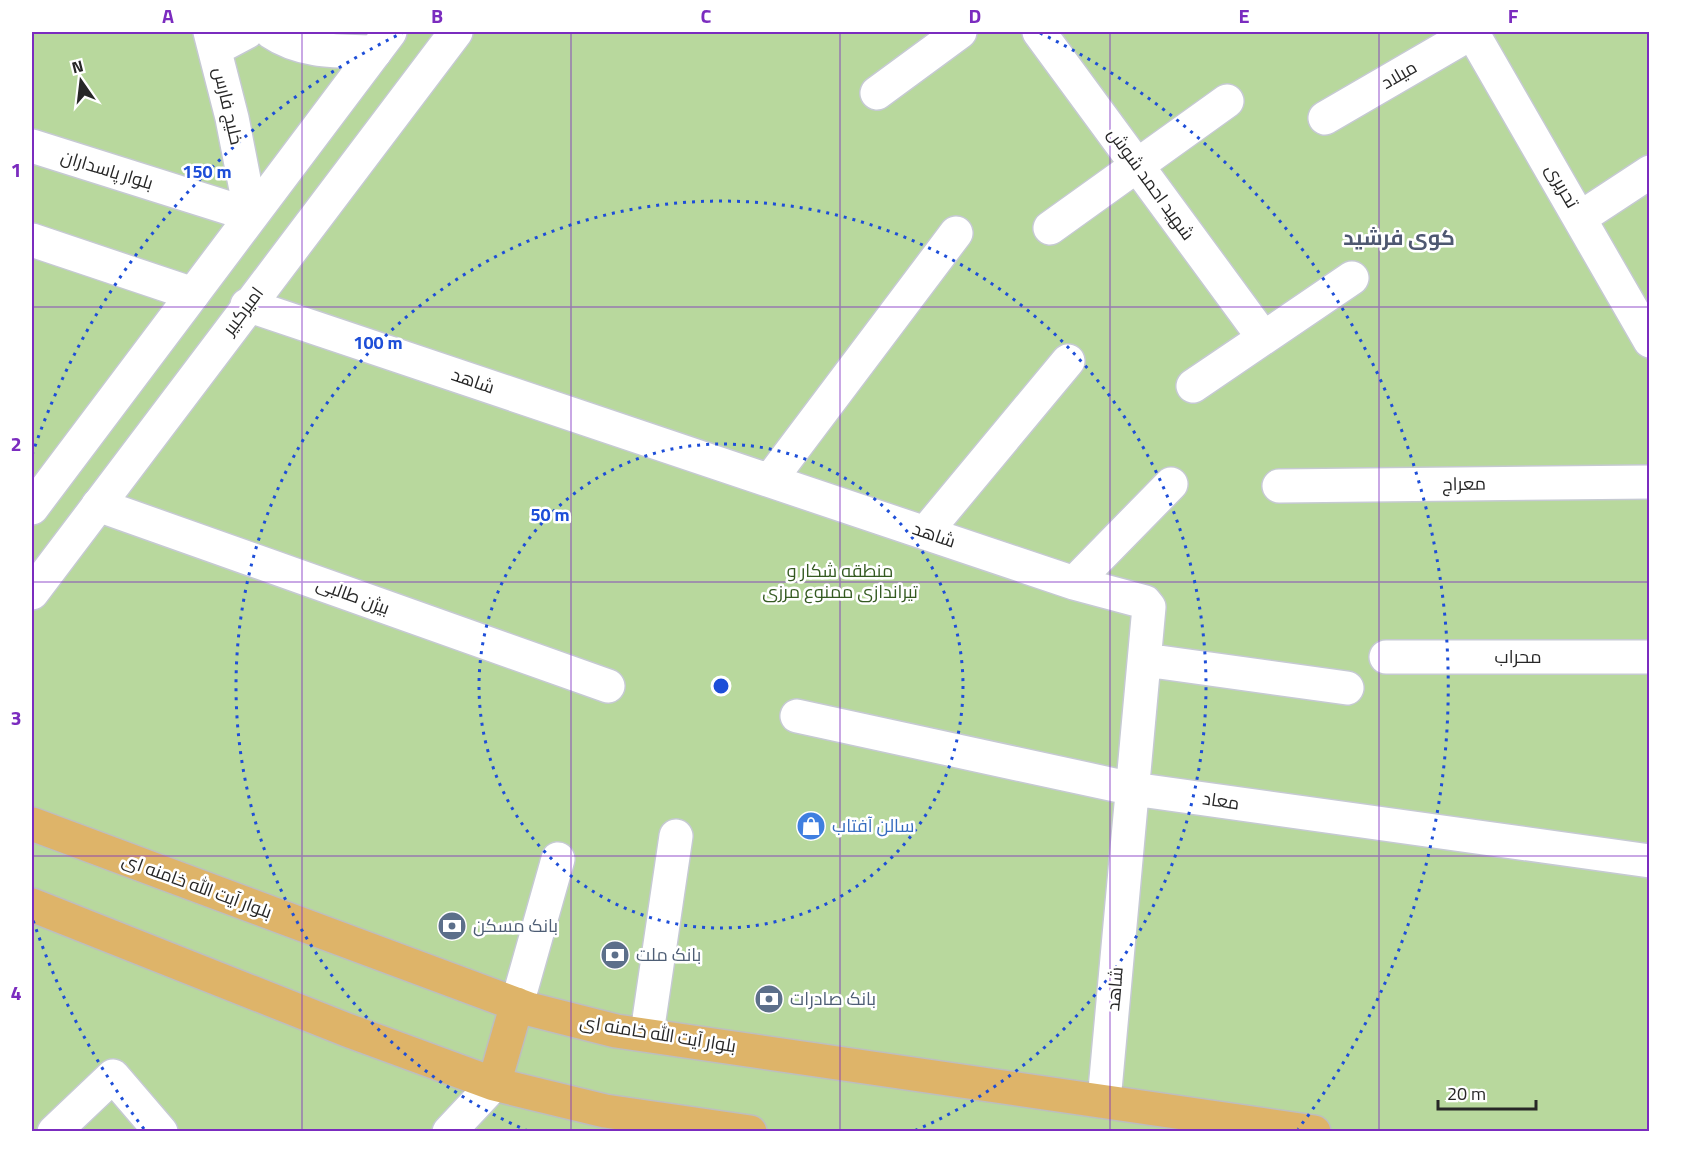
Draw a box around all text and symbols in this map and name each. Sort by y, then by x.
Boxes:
text: A [162,0,174,31]
text: B [431,0,443,31]
text: C [701,0,712,31]
text: D [969,0,981,31]
text: E [1238,0,1250,31]
text: F [1508,0,1519,31]
north arrow [51,51,111,111]
text: N [69,53,86,79]
street label: میلاد [1376,53,1422,96]
street label: خلیج فارس [206,64,251,147]
street label: شهید احمد شوش [1101,122,1202,246]
street label: بلوار پاسداران [58,143,157,196]
text: 1 [10,154,22,185]
text: 150 m [182,158,232,185]
street label: تحریری [1539,158,1586,213]
district label: کوی فرشید [1343,221,1455,253]
street label: امیرکبیر [215,281,270,341]
text: 100 m [353,329,403,356]
street label: شاهد [448,361,498,400]
text: 2 [10,428,22,459]
street label: معراج [1442,470,1486,497]
text: 50 m [530,501,570,528]
street label: شاهد [909,515,959,554]
park label: منطقه شکار و تیراندازی ممنوع مرزی [762,557,918,605]
street label: بیژن طالبی [313,570,394,621]
street label: محراب [1495,643,1541,670]
centre of rings [711,676,731,696]
text: 3 [10,702,22,733]
street label: معاد [1201,785,1241,816]
shop icon: سالن آفتاب [795,810,827,842]
place label: سالن آفتاب [832,812,914,839]
street label: بلوار آیت الله خامنه ای [118,846,276,925]
bank icon: بانک مسکن [436,910,468,942]
place label: بانک مسکن [473,912,558,939]
bank icon: بانک ملت [599,939,631,971]
place label: بانک ملت [636,941,701,968]
street label: شاهد [1099,966,1130,1012]
text: 4 [10,977,22,1008]
bank icon: بانک صادرات [753,983,785,1015]
place label: بانک صادرات [790,985,876,1012]
street label: بلوار آیت الله خامنه ای [578,1008,738,1059]
scale bar [1438,1073,1536,1111]
text: 20 m [1447,1080,1486,1107]

